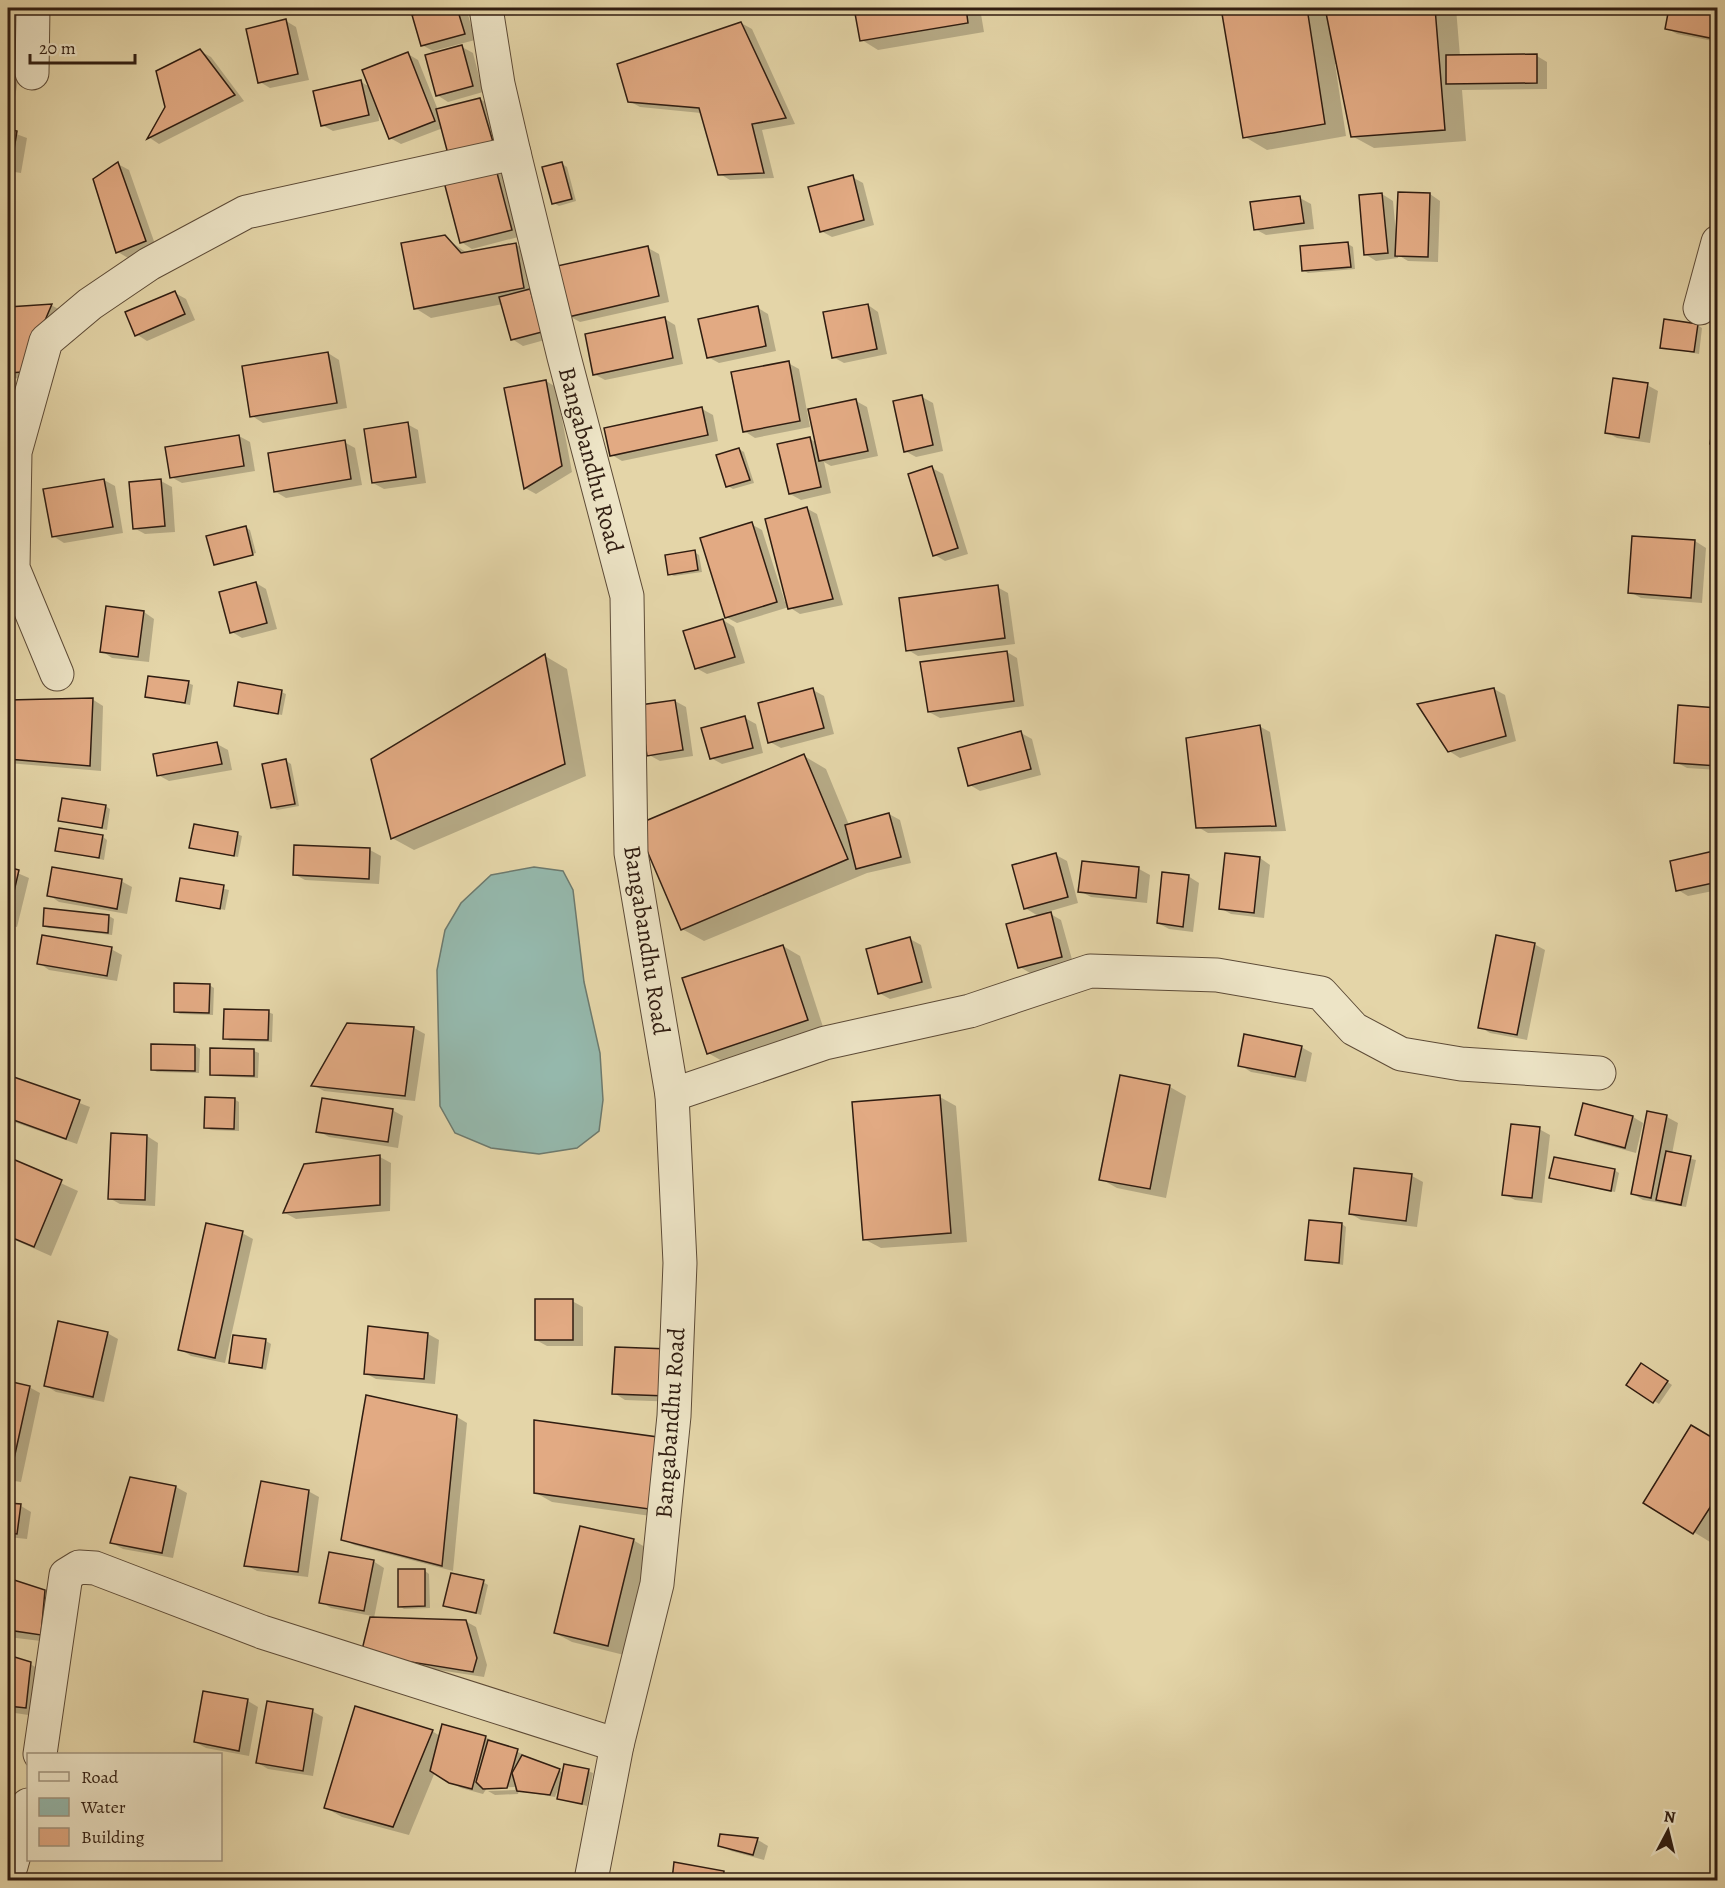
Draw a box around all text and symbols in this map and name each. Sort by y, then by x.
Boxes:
scale bar [30,27,135,65]
text: 20 m [39,36,76,60]
street label: Bangabandhu Road [551,363,631,557]
street label: Bangabandhu Road [616,843,678,1037]
street label: Bangabandhu Road [647,1326,693,1520]
legend [27,1753,222,1861]
text: Road [81,1765,119,1789]
text: Water [80,1795,126,1819]
north arrow [1638,1801,1698,1861]
text: N [1663,1805,1677,1829]
text: Building [81,1825,145,1849]

